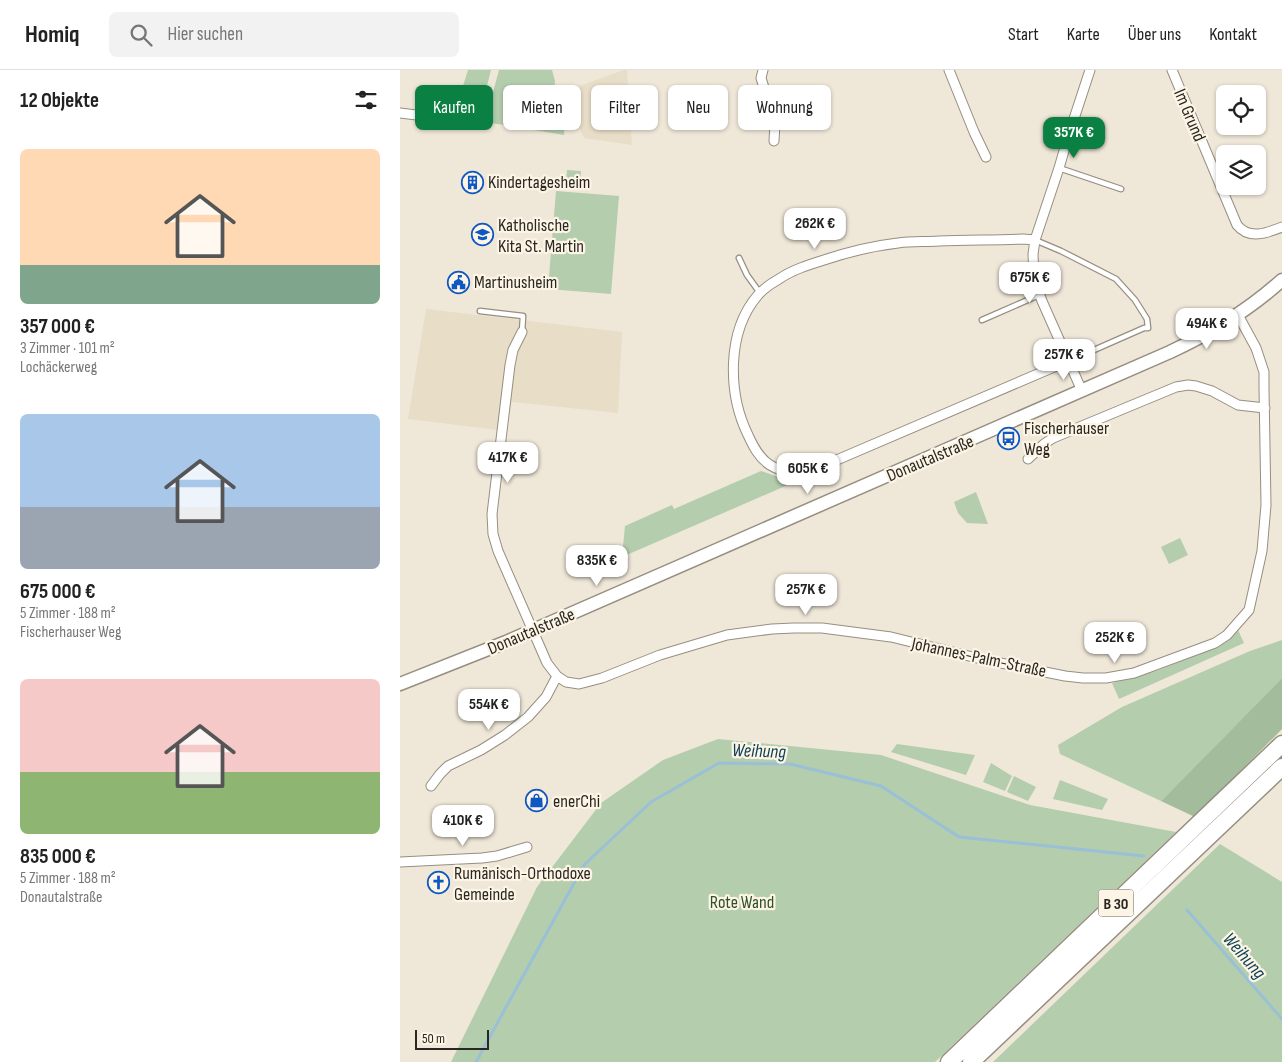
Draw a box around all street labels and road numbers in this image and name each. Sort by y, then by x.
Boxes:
street label: Im Grund [1169,86,1210,145]
street label: Donautalstraße [883,431,977,486]
street label: Donautalstraße [484,604,578,659]
street label: Johannes-Palm-Straße [909,633,1048,682]
road number: B 30 [1098,890,1134,916]

